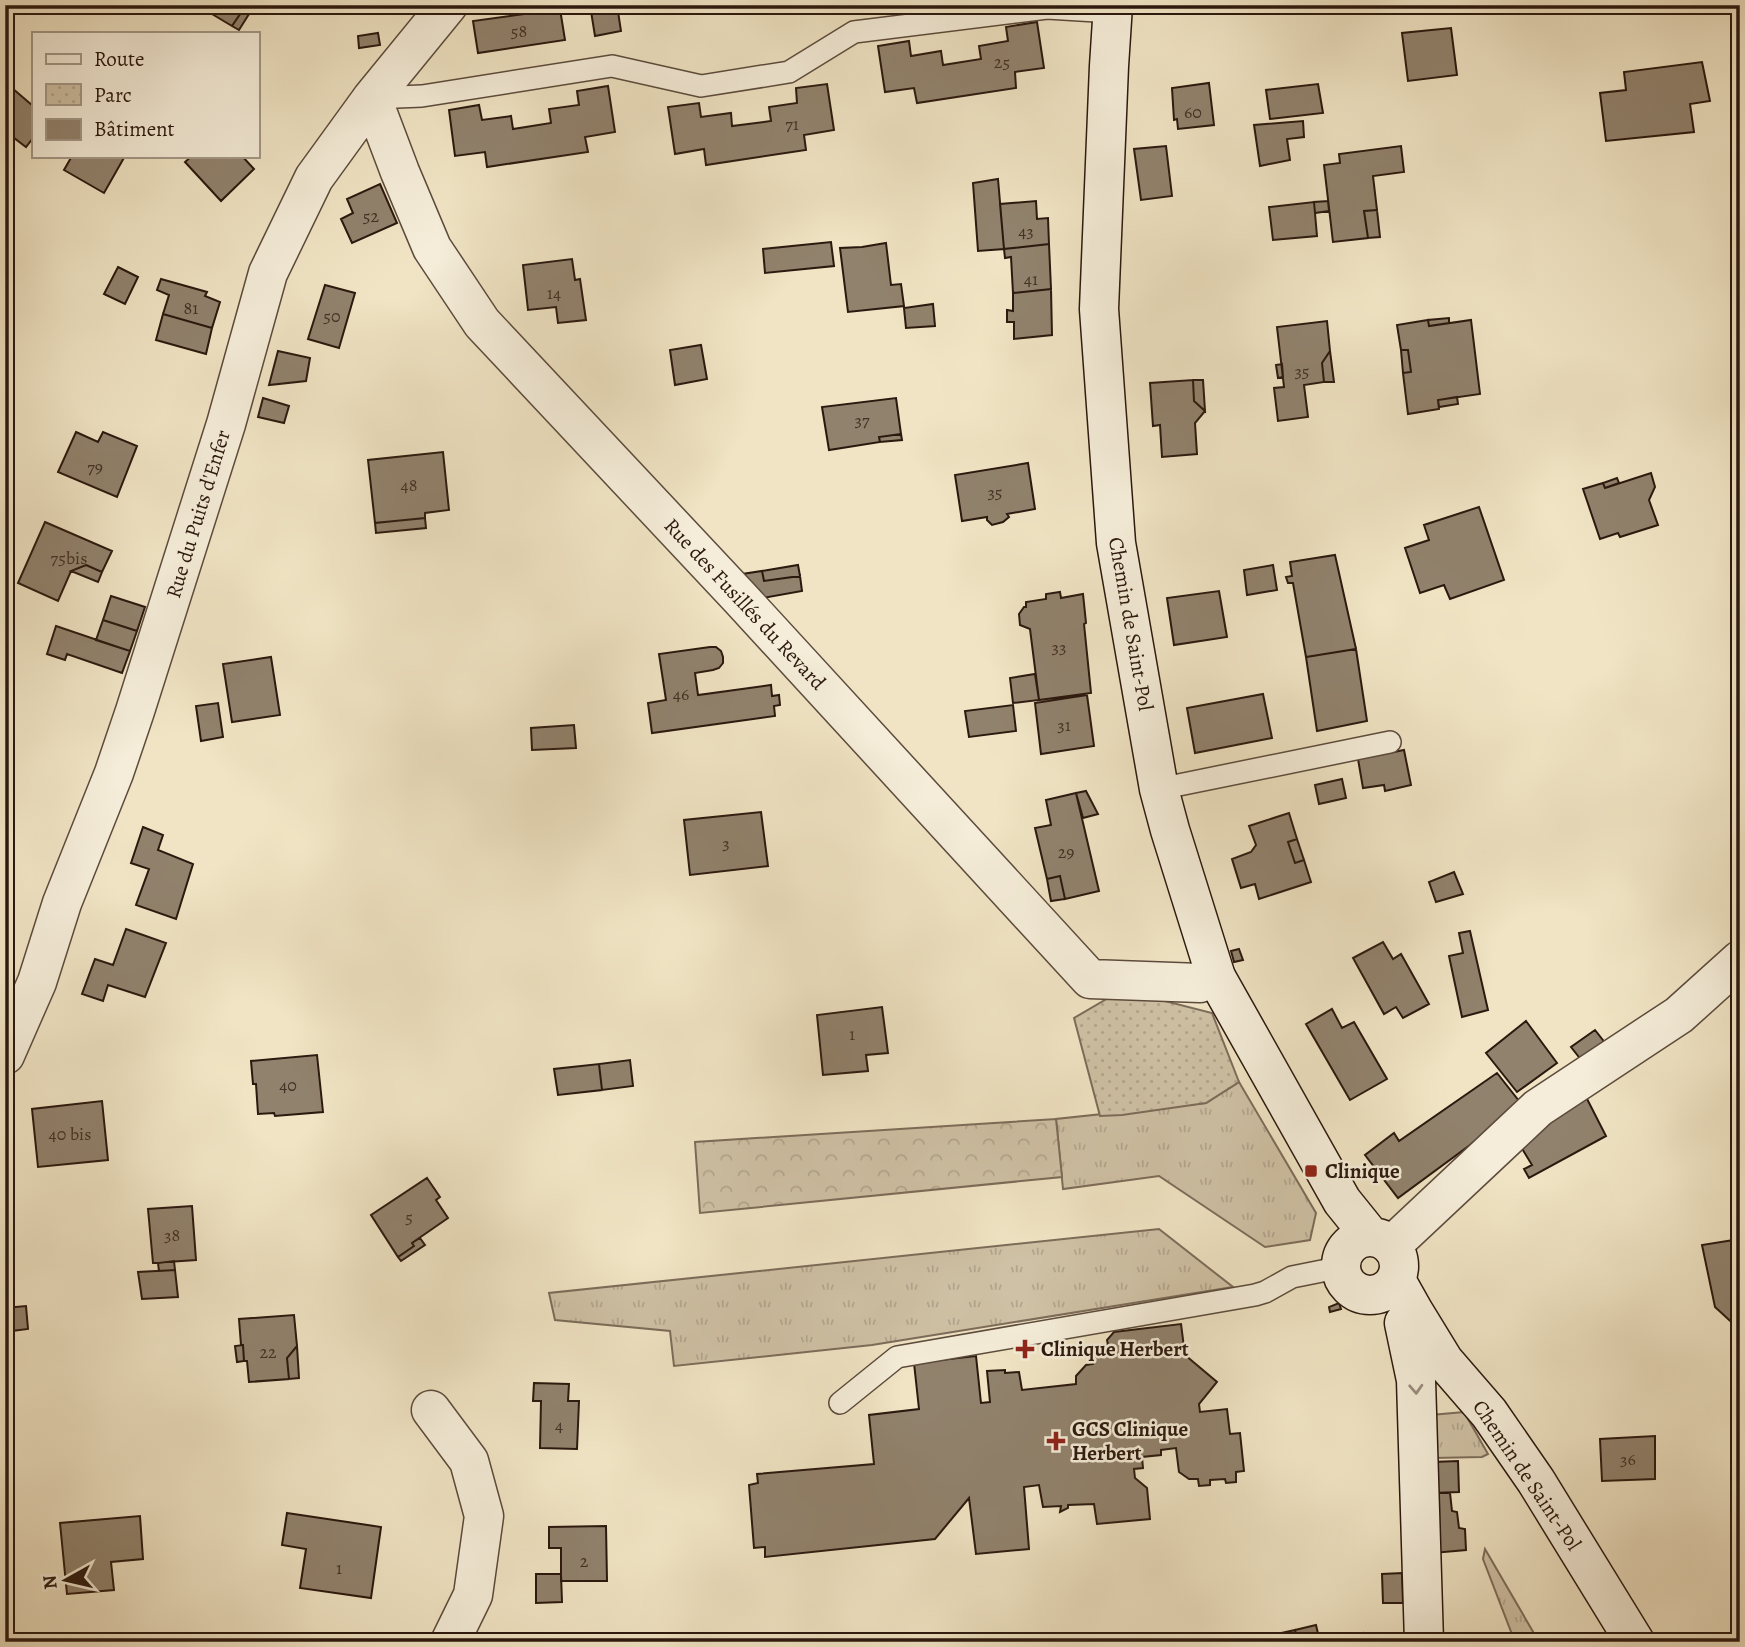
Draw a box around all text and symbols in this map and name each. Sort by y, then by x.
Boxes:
house number: 58 [511,19,527,43]
legend [32,32,259,158]
text: Route [94,45,144,73]
house number: 25 [994,50,1010,74]
text: Parc [94,81,132,109]
house number: 60 [1184,100,1202,124]
house number: 71 [785,112,799,136]
text: Bâtiment [94,115,175,143]
house number: 52 [363,204,380,228]
house number: 43 [1018,219,1034,243]
house number: 41 [1024,267,1038,291]
house number: 14 [547,281,561,305]
house number: 81 [184,296,198,320]
house number: 50 [323,304,341,328]
house number: 35 [1294,359,1310,383]
house number: 37 [854,408,870,432]
street label: Rue du Puits d'Enfer [159,426,237,602]
house number: 79 [87,455,103,479]
house number: 48 [401,473,417,497]
house number: 35 [987,480,1003,504]
street label: Rue des Fusillés du Revard [658,512,833,697]
street label: Chemin de Saint-Pol [1102,535,1160,713]
house number: 75bis [51,546,87,570]
house number: 33 [1052,635,1066,659]
house number: 46 [673,682,689,706]
house number: 31 [1057,713,1071,737]
house number: 3 [722,831,730,855]
house number: 29 [1058,840,1074,864]
house number: 1 [849,1022,855,1046]
house number: 40 [279,1073,297,1097]
house number: 40 bis [49,1122,91,1146]
place label: Clinique [1325,1157,1400,1185]
marker: Clinique [1303,1163,1319,1179]
house number: 5 [405,1205,413,1229]
house number: 38 [164,1223,180,1247]
place label: Clinique Herbert [1041,1335,1189,1363]
marker: Clinique Herbert [1015,1339,1035,1359]
house number: 22 [259,1340,277,1364]
one-way arrow [1409,1384,1424,1395]
street label: Chemin de Saint-Pol [1466,1394,1588,1556]
house number: 4 [555,1413,563,1437]
place label: GCS Clinique Herbert [1072,1415,1189,1467]
marker: GCS Clinique Herbert [1046,1431,1066,1451]
house number: 36 [1620,1447,1636,1471]
north arrow [32,1546,102,1616]
house number: 2 [580,1549,589,1573]
house number: 1 [336,1556,342,1580]
text: N [36,1573,64,1591]

